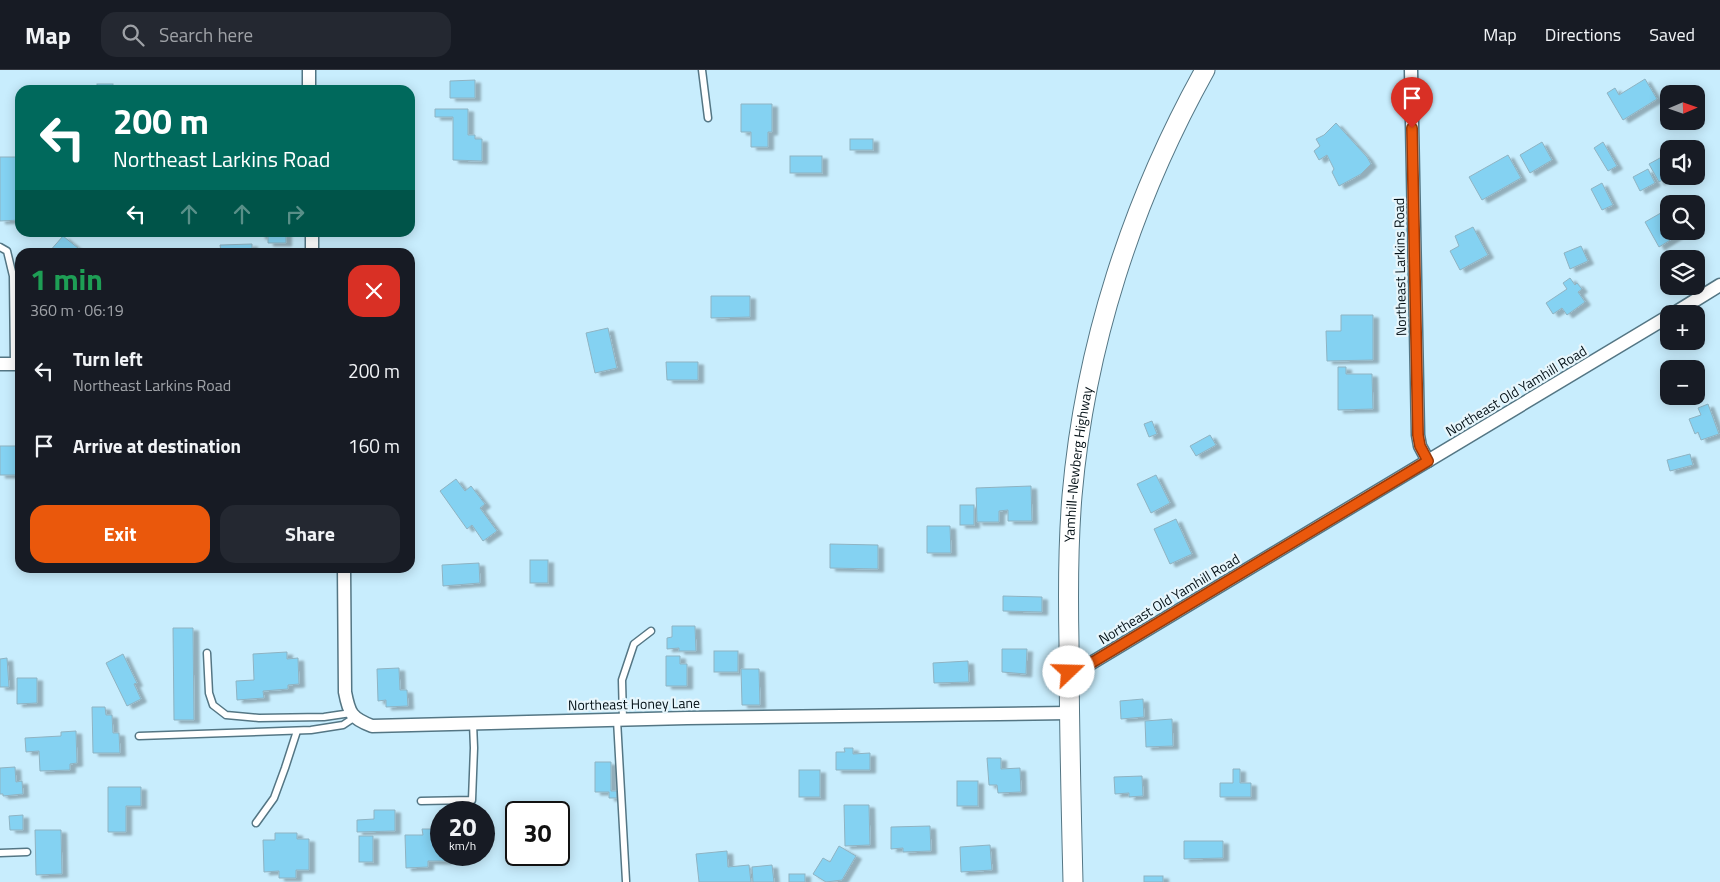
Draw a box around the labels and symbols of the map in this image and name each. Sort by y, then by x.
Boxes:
pin [1391,77,1433,128]
north arrow [1660,85,1705,130]
street label: Northeast Larkins Road [1388,198,1411,336]
street label: Northeast Old Yamhill Road [1441,340,1590,441]
street label: Yamhill-Newberg Highway [1058,385,1097,543]
street label: Northeast Old Yamhill Road [1094,548,1243,649]
position arrow [1042,645,1094,697]
street label: Northeast Honey Lane [568,692,700,715]
speed limit sign: 30 [505,801,570,866]

